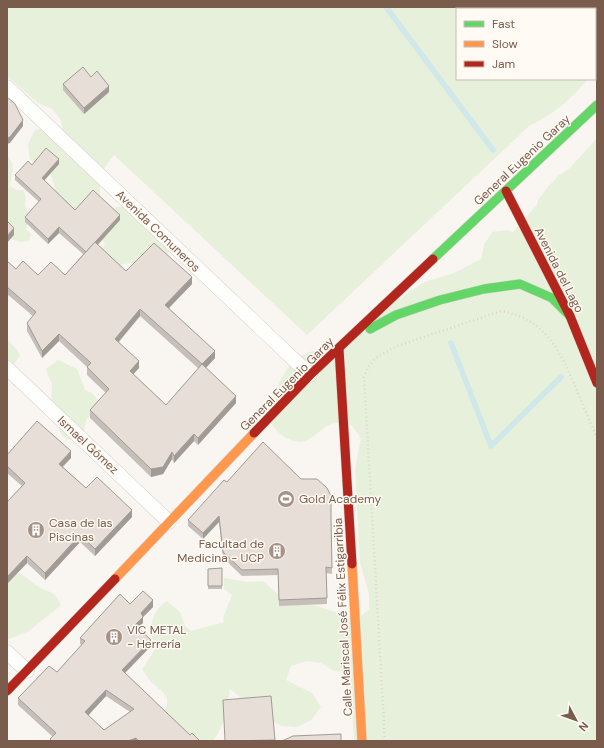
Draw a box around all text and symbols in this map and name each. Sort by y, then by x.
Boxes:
legend [456,8,596,80]
text: Fast [492,16,515,32]
text: Slow [492,36,518,52]
text: Jam [492,56,515,72]
street label: General Eugenio Garay [470,111,574,209]
street label: Avenida Comuneros [112,186,204,276]
street label: Avenida del Lago [531,225,587,315]
street label: General Eugenio Garay [237,333,338,434]
street label: Ismael Gómez [54,413,122,477]
sports icon: Gold Academy [276,489,296,509]
place label: Gold Academy [299,491,381,507]
place label: Casa de las Piscinas [49,515,113,545]
street label: Calle Mariscal José Félix Estigarribia [330,517,356,717]
building icon: Casa de las Piscinas [26,520,46,540]
place label: Facultad de Medicina - UCP [177,536,264,566]
building icon: Facultad de Medicina - UCP [267,541,287,561]
place label: VIC METAL - Herrería [127,622,187,652]
building icon: VIC METAL - Herrería [104,627,124,647]
north arrow [556,700,596,740]
text: N [576,719,591,734]

